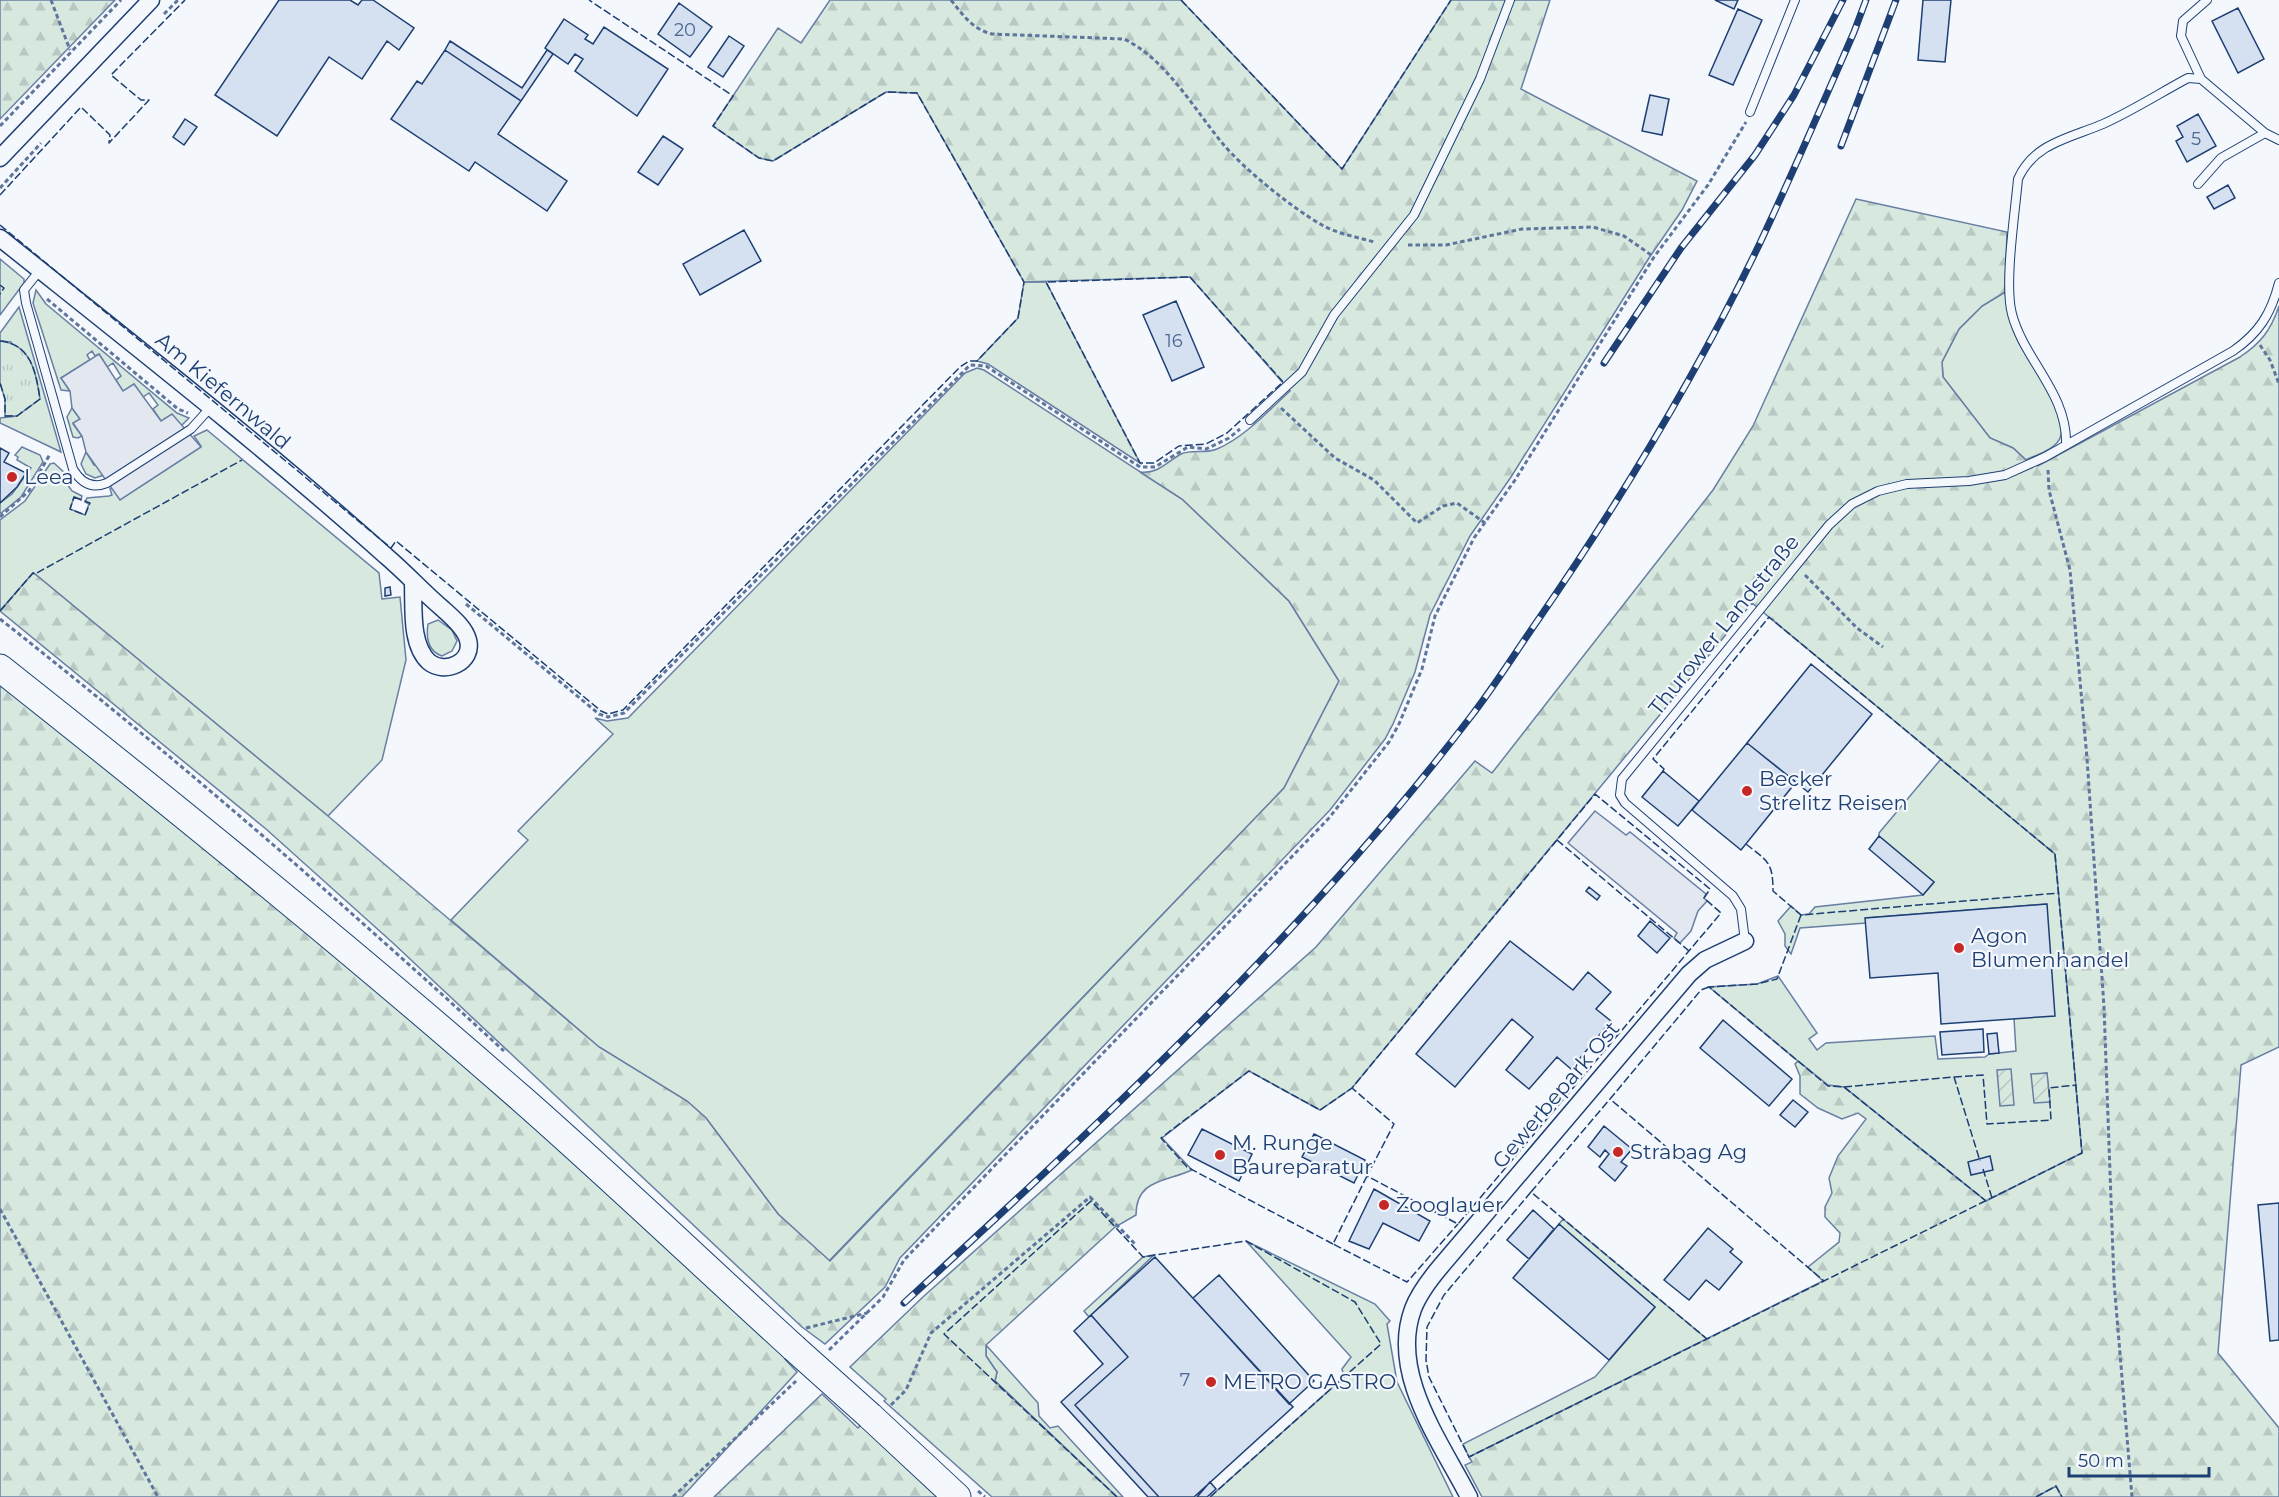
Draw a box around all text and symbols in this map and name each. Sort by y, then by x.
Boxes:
house number: 20 [674,19,696,41]
house number: 5 [2191,128,2201,150]
street label: Am Kiefernwald [151,327,296,454]
house number: 16 [1165,330,1183,352]
place label: Leea [24,464,74,489]
marker: Leea [5,470,19,484]
street label: Thurower Landstraße [1643,529,1804,720]
place label: Becker Strelitz Reisen [1759,766,1908,815]
marker: Becker Strelitz Reisen [1740,784,1754,798]
place label: Agon Blumenhandel [1971,923,2129,972]
marker: Agon Blumenhandel [1952,941,1966,955]
street label: Gewerbepark Ost [1487,1016,1624,1173]
place label: M. Runge Baureparatur [1232,1130,1373,1179]
place label: Strabag Ag [1630,1139,1747,1164]
marker: Strabag Ag [1611,1145,1625,1159]
marker: M. Runge Baureparatur [1213,1148,1227,1162]
place label: Zooglauer [1396,1192,1503,1217]
marker: Zooglauer [1377,1198,1391,1212]
house number: 7 [1180,1369,1190,1391]
place label: METRO GASTRO [1223,1369,1396,1394]
marker: METRO GASTRO [1204,1375,1218,1389]
scale bar [2069,1440,2208,1478]
text: 50 m [2078,1450,2124,1472]

